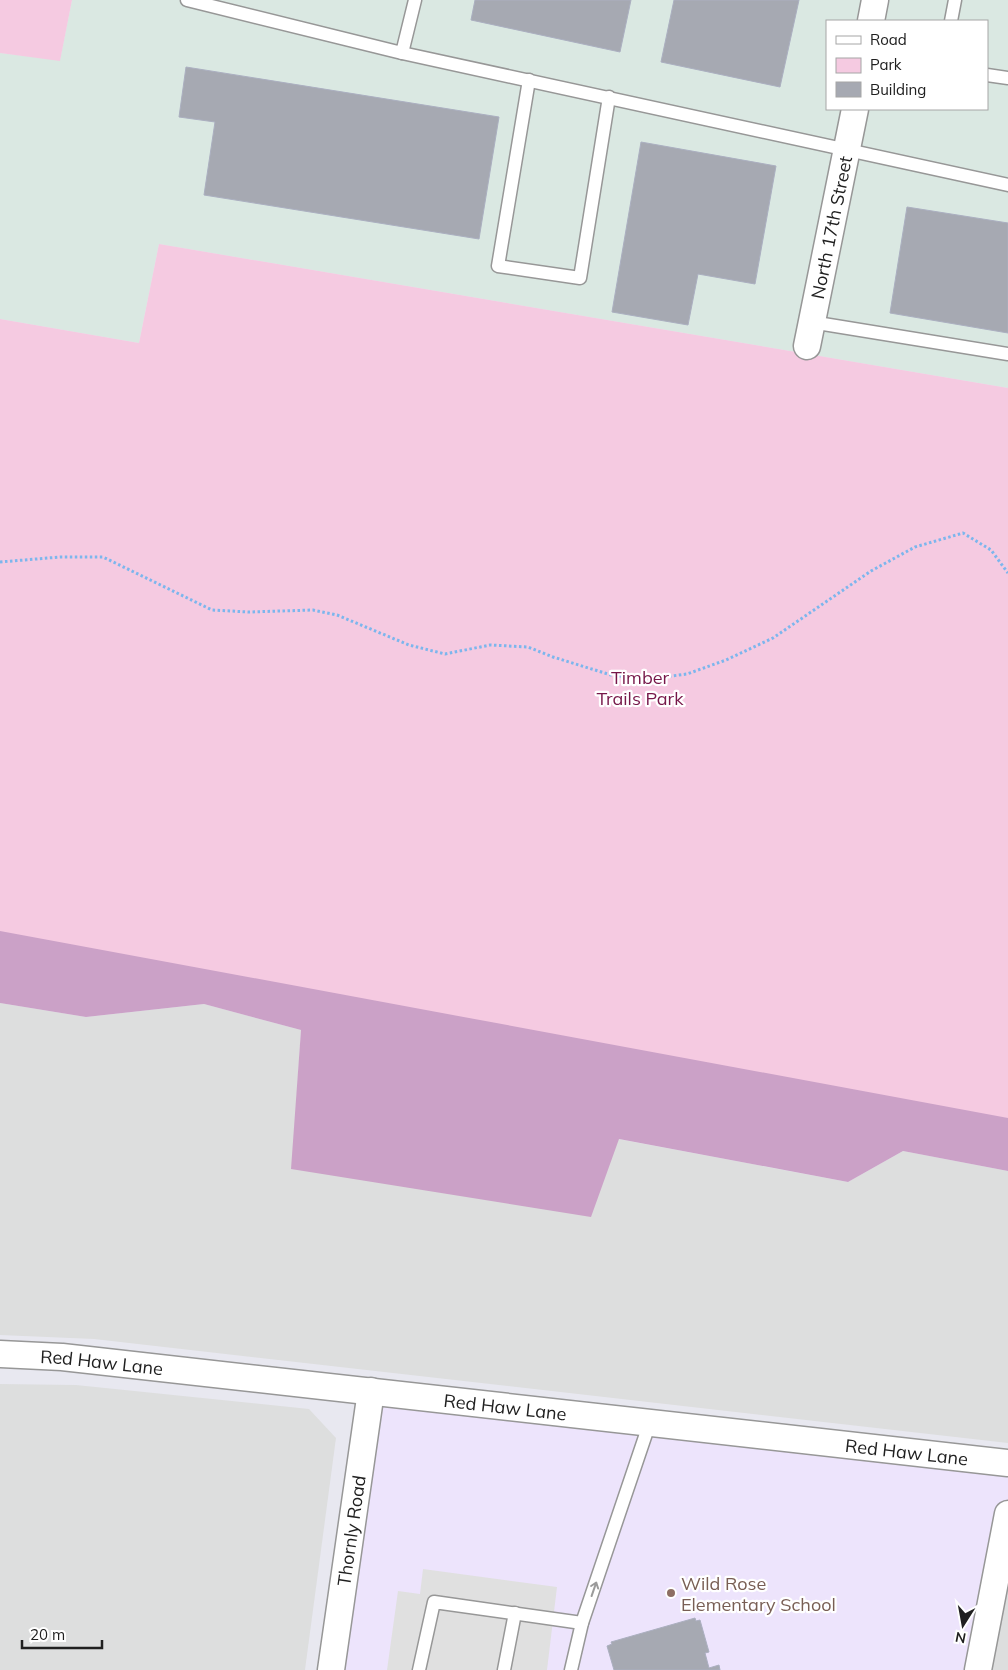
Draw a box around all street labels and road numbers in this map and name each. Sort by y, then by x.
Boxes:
street label: North 17th Street [805,154,857,301]
street label: Red Haw Lane [40,1344,164,1380]
street label: Red Haw Lane [443,1388,568,1425]
street label: Red Haw Lane [844,1433,969,1470]
street label: Thornly Road [332,1474,370,1587]

